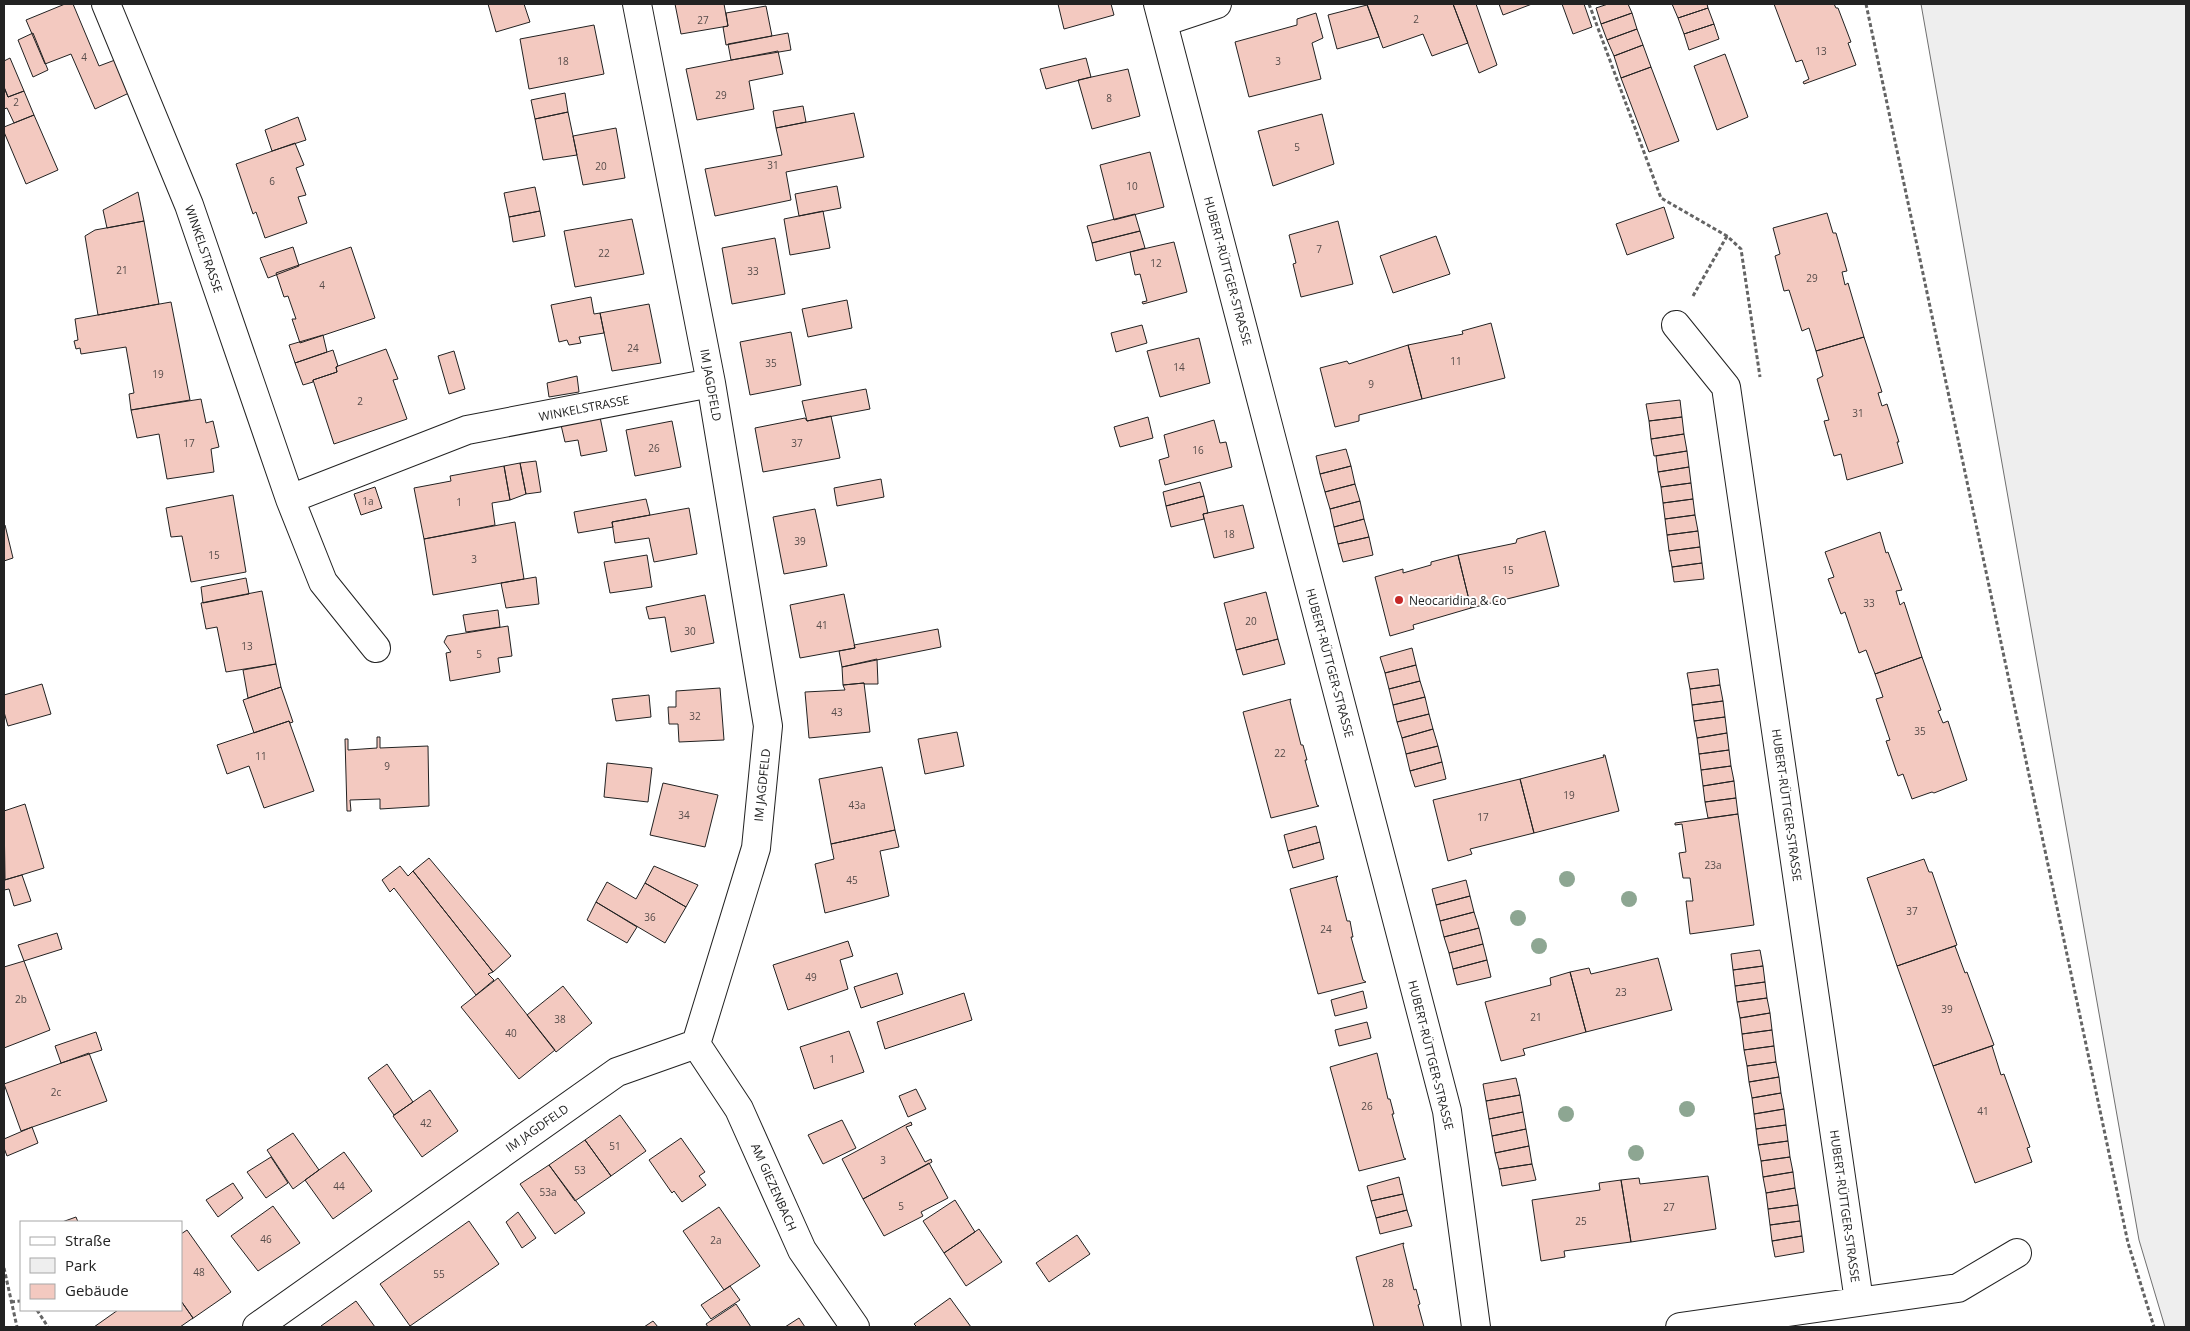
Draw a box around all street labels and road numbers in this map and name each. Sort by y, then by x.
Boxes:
street label: HUBERT-RÜTTGER-STRASSE [1200,194,1256,348]
street label: WINKELSTRASSE [181,203,227,295]
street label: IM JAGDFELD [696,347,726,423]
street label: WINKELSTRASSE [537,391,631,425]
street label: HUBERT-RÜTTGER-STRASSE [1302,586,1358,740]
street label: HUBERT-RÜTTGER-STRASSE [1768,728,1806,882]
street label: IM JAGDFELD [750,748,774,822]
street label: HUBERT-RÜTTGER-STRASSE [1404,978,1458,1132]
street label: IM JAGDFELD [502,1100,572,1156]
street label: HUBERT-RÜTTGER-STRASSE [1826,1129,1864,1283]
street label: AM GIEZENBACH [747,1140,801,1234]

